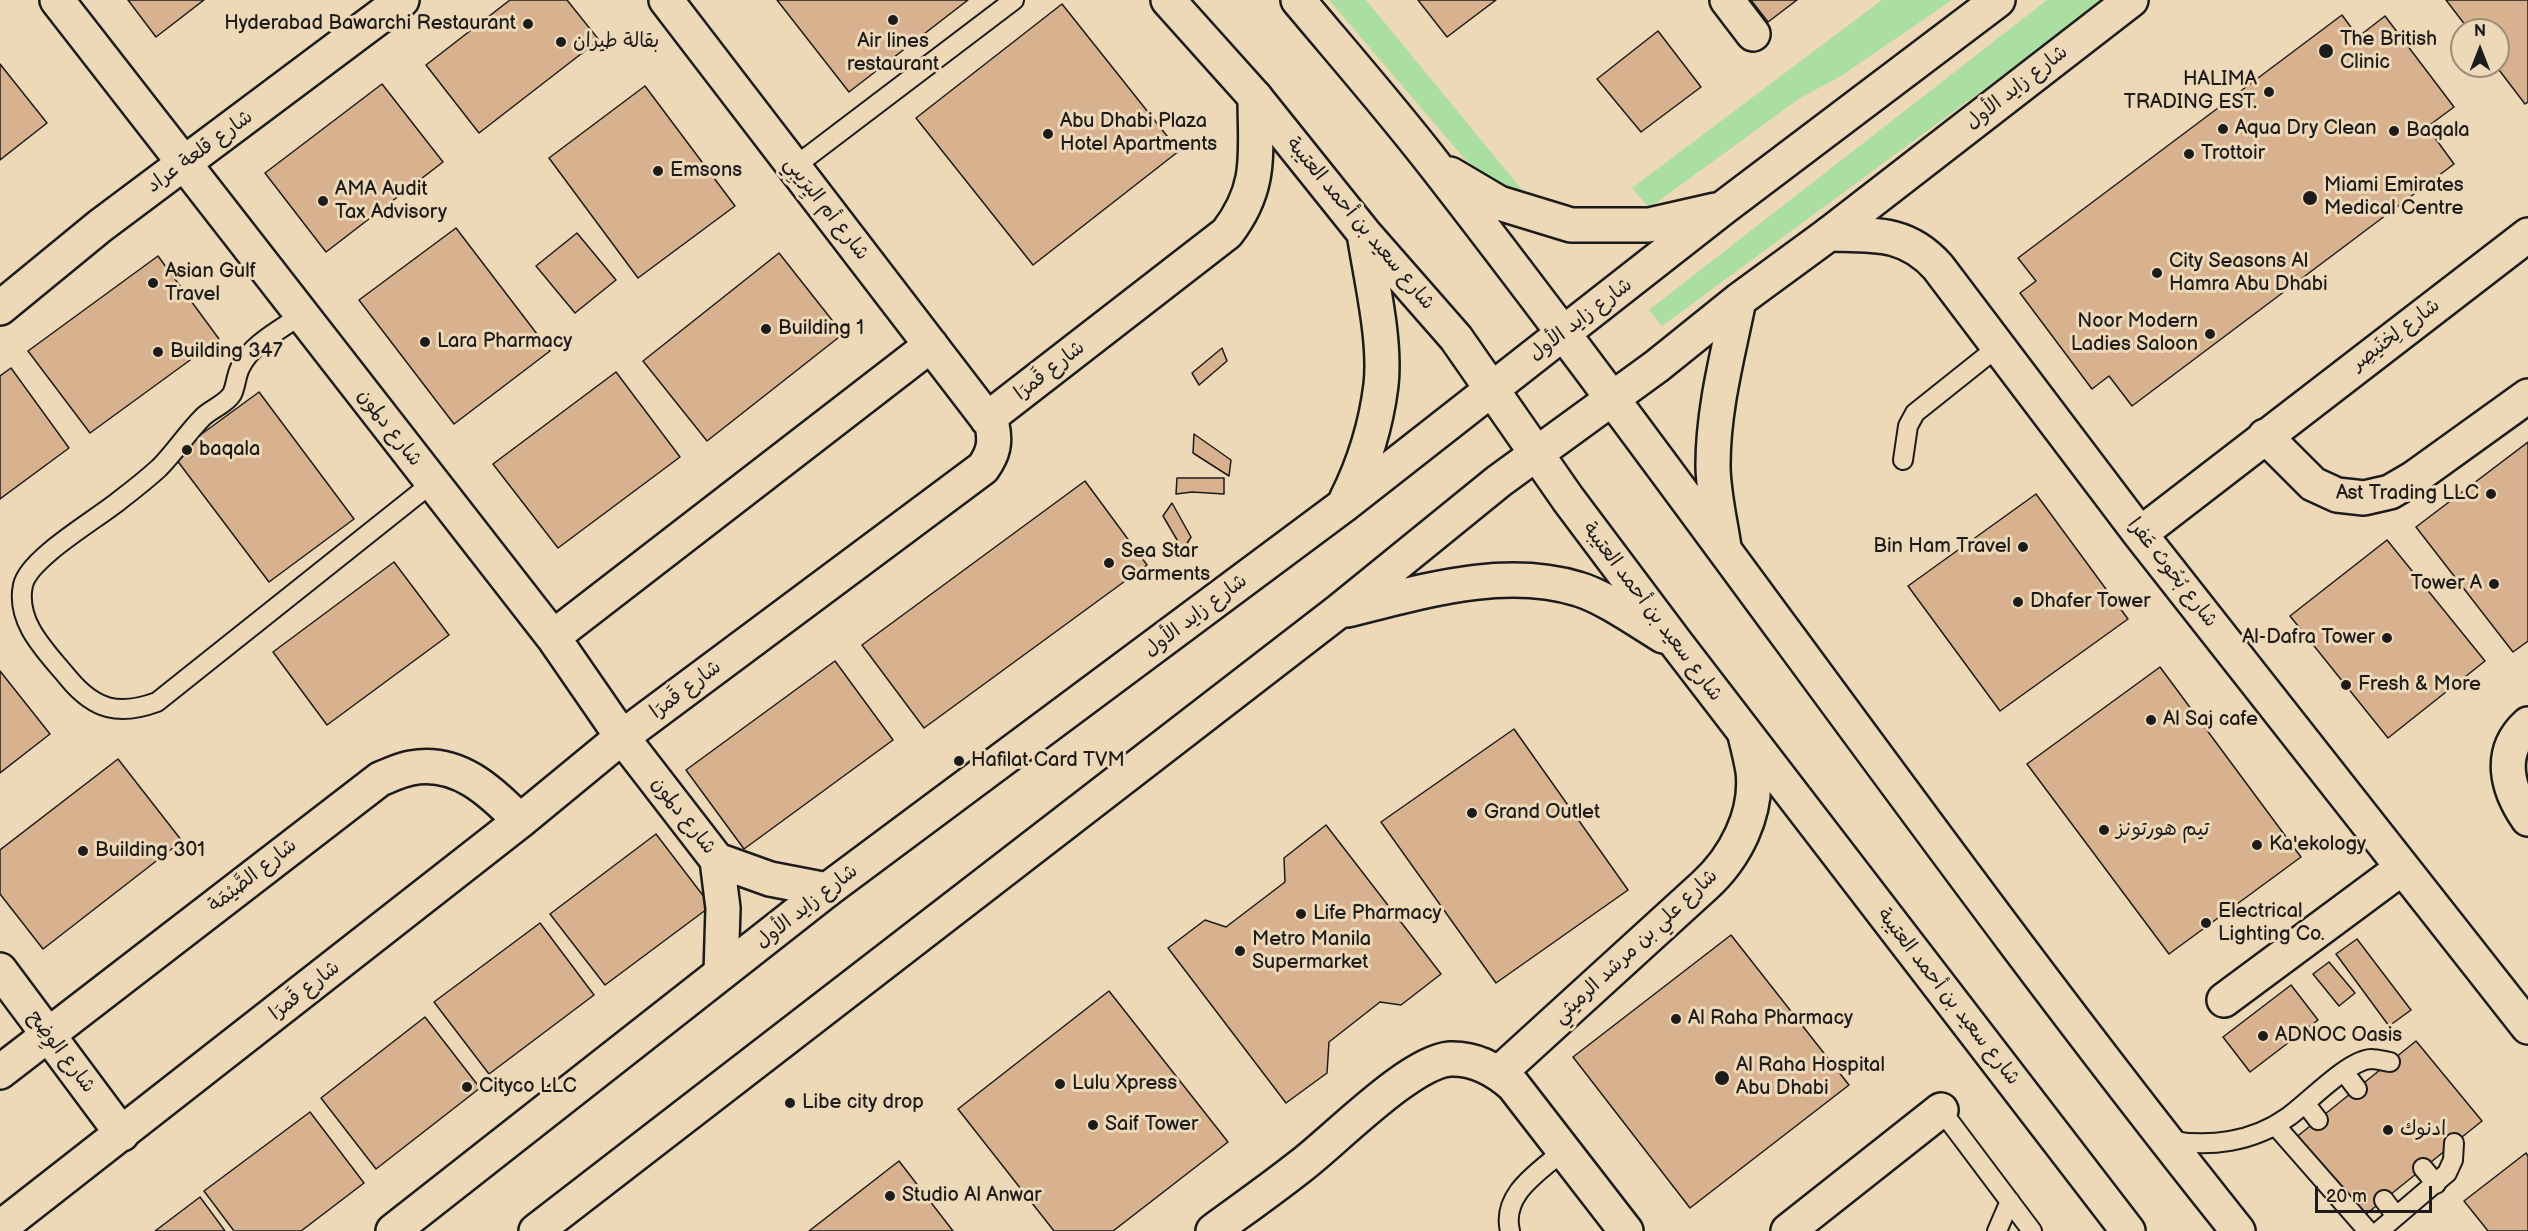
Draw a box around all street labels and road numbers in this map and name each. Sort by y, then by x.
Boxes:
street label: شارع زايد الأول [1961,41,2073,135]
street label: شارع قلعة عراد [142,105,258,199]
street label: شارع سعيد بن أحمد العتيبة [1281,133,1439,315]
street label: شارع أم اليِرَيبِي [778,153,874,265]
street label: شارع زايد الأول [1525,273,1637,367]
street label: شارع لِخنَيصِر [2347,294,2445,376]
street label: شارع قَمرَا [1010,336,1090,406]
street label: شارع دلمون [351,385,427,471]
street label: شارع بُحُوث عَفرا [2122,513,2222,633]
street label: شارع سعيد بن أحمد العتيبة [1577,518,1727,706]
street label: شارع زايد الأول [1140,569,1252,663]
street label: شارع قَمرَا [646,656,726,724]
street label: شارع دلمون [645,773,721,859]
street label: شارع الصَّيْمَة [204,834,302,918]
street label: شارع زايد الأول [751,860,863,954]
street label: شارع علي بن مرشد الرميثي [1549,865,1723,1029]
street label: شارع سعيد بن أحمد العتيبة [1871,904,2025,1090]
street label: شارع قَمرَا [265,956,345,1026]
street label: شارع الوِضِح [22,1006,100,1098]

